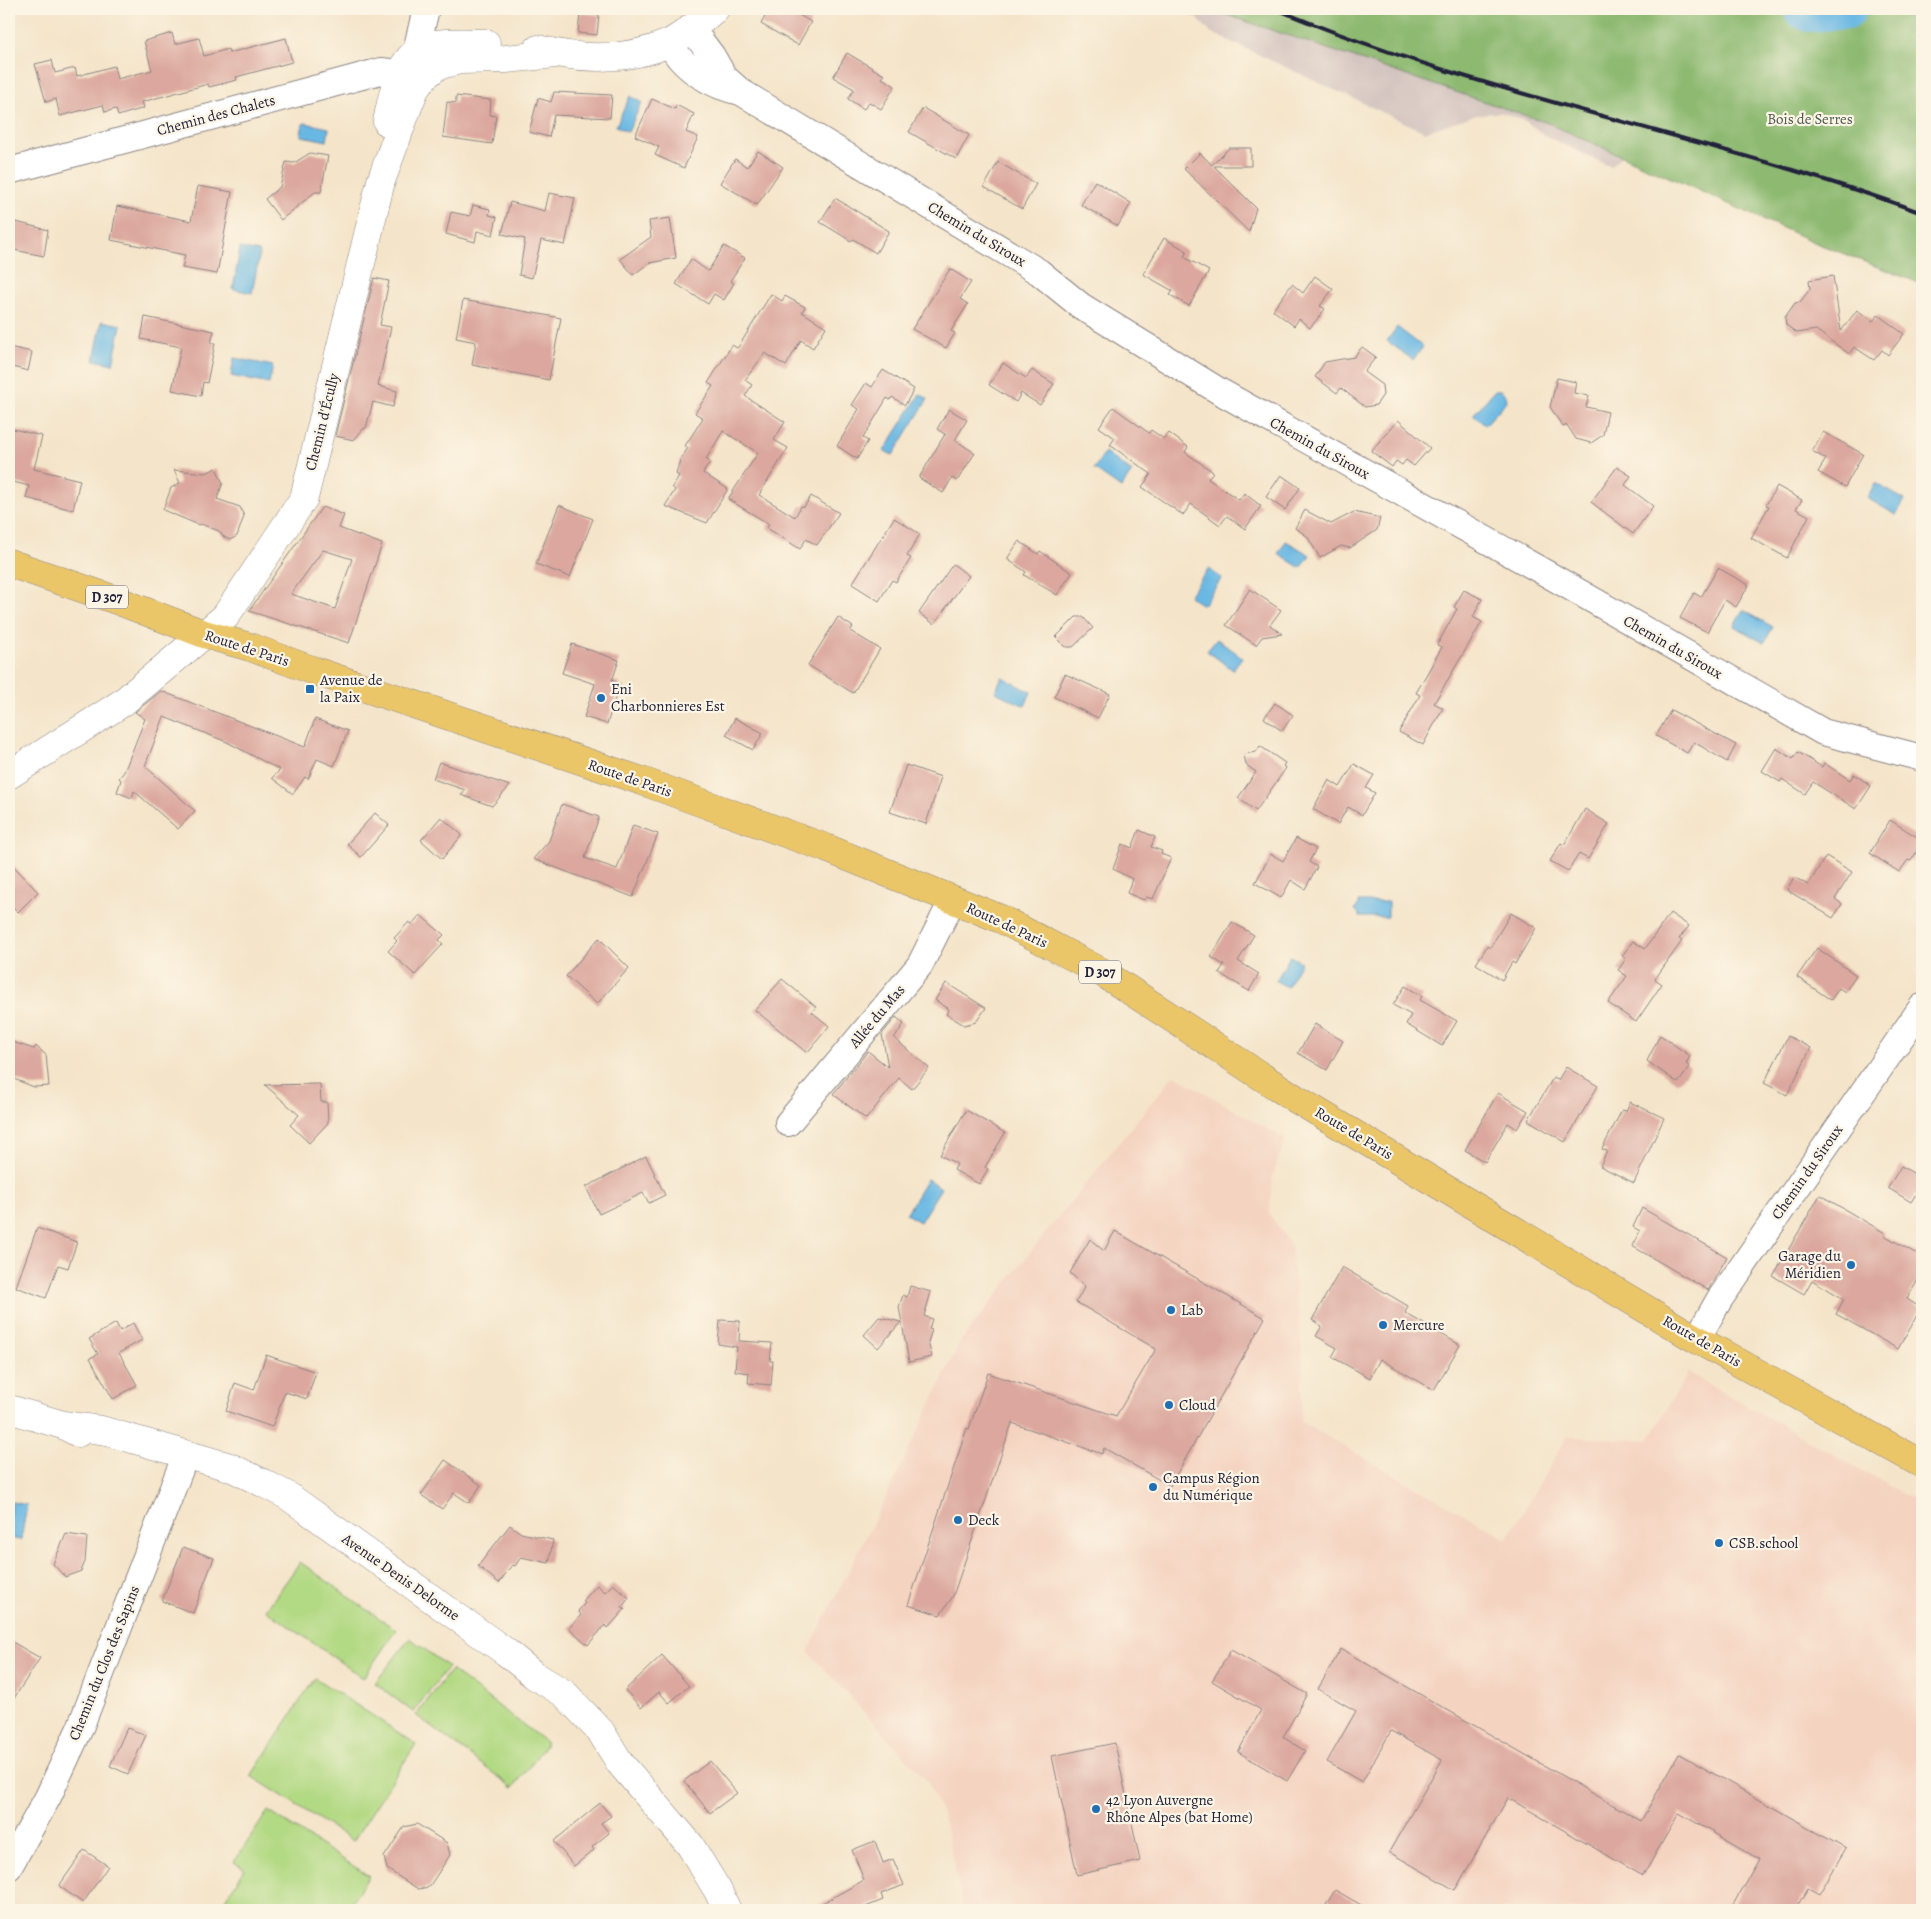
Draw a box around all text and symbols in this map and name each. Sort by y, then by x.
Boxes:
street label: Chemin des Chalets [155,90,277,140]
park label: Bois de Serres [1767,109,1853,129]
street label: Chemin du Siroux [924,197,1030,271]
street label: Chemin d'Écully [300,371,344,473]
street label: Chemin du Siroux [1266,412,1374,484]
road number: D 307 [86,586,128,608]
street label: Chemin du Siroux [1620,610,1726,684]
street label: Route de Paris [202,625,292,671]
place label: Avenue de la Paix [319,670,383,707]
place label: Eni Charbonnieres Est [611,679,725,716]
marker: Avenue de la Paix [304,683,316,695]
marker: Eni Charbonnieres Est [595,692,607,704]
street label: Route de Paris [585,754,675,802]
street label: Route de Paris [963,897,1051,953]
road number: D 307 [1079,960,1121,984]
street label: Allée du Mas [844,980,909,1053]
street label: Route de Paris [1311,1102,1397,1164]
street label: Chemin du Siroux [1767,1121,1847,1223]
place label: Garage du Méridien [1778,1246,1842,1283]
marker: Garage du Méridien [1845,1259,1857,1271]
place label: Lab [1181,1300,1204,1320]
marker: Lab [1165,1304,1177,1316]
street label: Route de Paris [1659,1310,1745,1372]
place label: Mercure [1393,1315,1445,1335]
marker: Mercure [1377,1319,1389,1331]
place label: Cloud [1179,1395,1217,1415]
marker: Cloud [1163,1399,1175,1411]
place label: Campus Région du Numérique [1163,1468,1260,1505]
marker: Campus Région du Numérique [1147,1481,1159,1493]
place label: Deck [968,1510,1000,1530]
marker: Deck [952,1514,964,1526]
street label: Avenue Denis Delorme [337,1528,464,1625]
place label: CSB.school [1729,1533,1799,1553]
marker: CSB.school [1713,1537,1725,1549]
street label: Chemin du Clos des Sapins [64,1583,144,1743]
place label: 42 Lyon Auvergne Rhône Alpes (bat Home) [1106,1790,1253,1827]
marker: 42 Lyon Auvergne Rhône Alpes (bat Home) [1090,1803,1102,1815]

